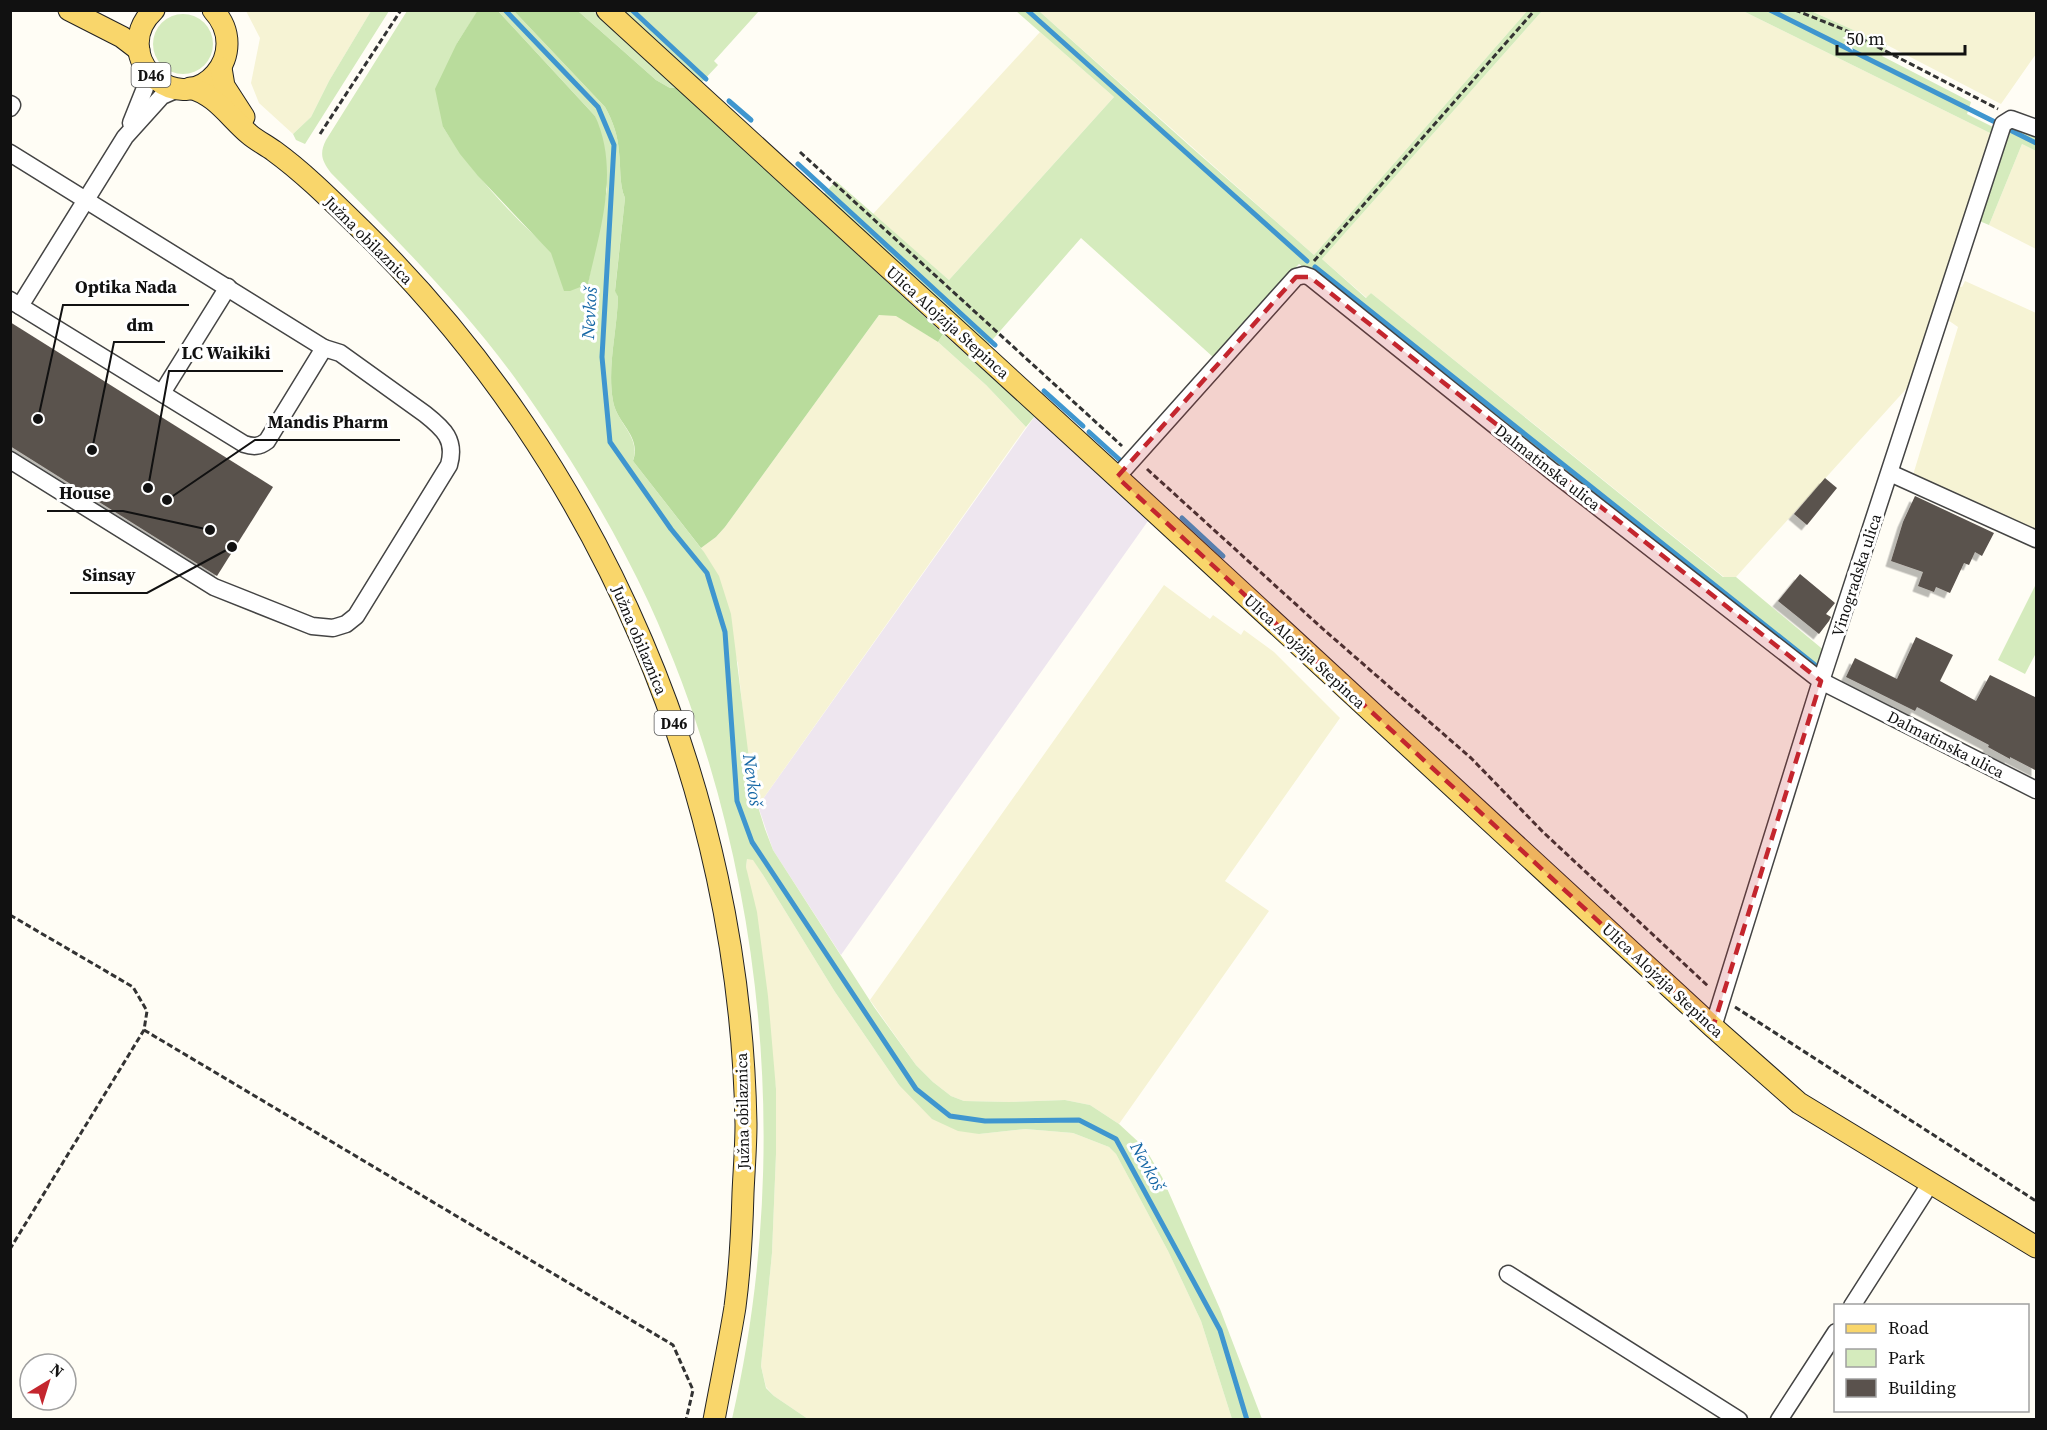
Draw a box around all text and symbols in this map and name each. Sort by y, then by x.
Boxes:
scale bar [1837,18,1964,56]
text: 50 m [1846,26,1884,51]
road number: D46 [132,63,170,87]
street label: Južna obilaznica [319,190,419,290]
street label: Ulica Alojzija Stepinca [882,261,1015,384]
callout: Optika Nada [63,269,189,305]
text: Optika Nada [75,274,177,299]
water label: Nevkoš [575,285,603,341]
callout: dm [114,306,165,342]
text: dm [126,312,154,337]
callout: LC Waikiki [169,335,283,371]
text: LC Waikiki [181,340,271,365]
callout: Mandis Pharm [255,404,400,440]
text: Mandis Pharm [268,409,388,434]
street label: Dalmatinska ulica [1491,419,1606,516]
callout: House [47,475,123,511]
text: House [59,480,111,505]
street label: Vinogradska ulica [1826,510,1886,639]
callout: Sinsay [70,557,147,593]
text: Sinsay [82,562,136,587]
street label: Južna obilaznica [607,581,673,699]
street label: Ulica Alojzija Stepinca [1239,589,1371,714]
street label: Dalmatinska ulica [1884,705,2009,783]
road number: D46 [654,711,694,735]
water label: Nevkoš [737,751,769,809]
street label: Ulica Alojzija Stepinca [1597,918,1729,1043]
street label: Južna obilaznica [730,1052,754,1171]
water label: Nevkoš [1124,1136,1172,1196]
legend [1834,1304,2029,1412]
text: Road [1888,1315,1929,1340]
text: Park [1888,1345,1925,1370]
north arrow [18,1352,78,1412]
text: N [46,1358,69,1383]
text: Building [1888,1375,1956,1400]

